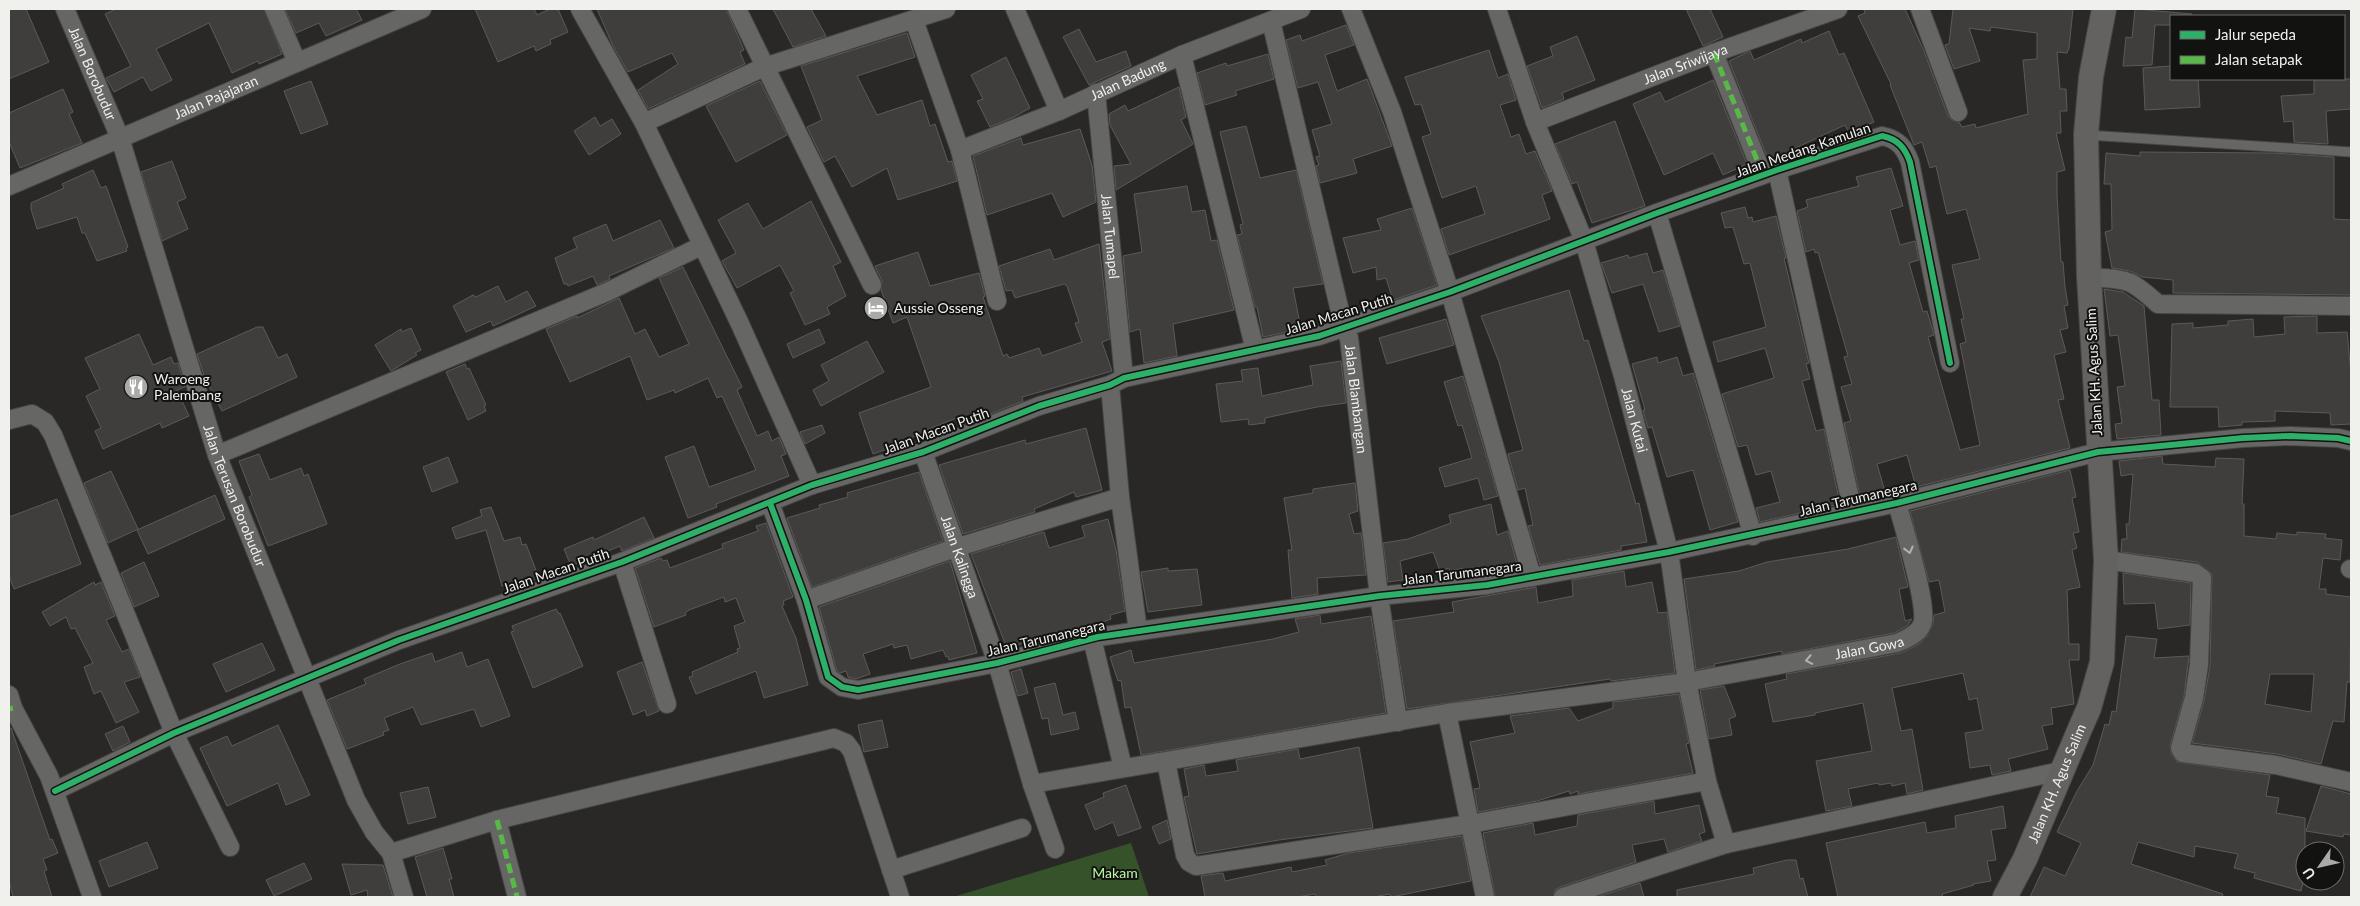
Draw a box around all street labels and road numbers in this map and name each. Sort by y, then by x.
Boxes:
street label: Jalan Borobudur [65,24,120,123]
street label: Jalan Sriwijaya [1641,40,1729,88]
street label: Jalan Badung [1087,55,1168,104]
street label: Jalan Pajajaran [171,71,260,122]
street label: Jalan Medang Kamulan [1733,118,1872,181]
street label: Jalan Tumapel [1098,193,1123,280]
street label: Jalan Macan Putih [1283,289,1395,338]
street label: Jalan KH. Agus Salim [2082,308,2105,436]
street label: Jalan Blambangan [1342,343,1371,454]
street label: Jalan Kutai [1618,386,1652,454]
street label: Jalan Macan Putih [880,403,991,458]
street label: Jalan Terusan Borobudur [200,422,270,569]
street label: Jalan Tarumanegara [1797,476,1918,519]
street label: Jalan Kalingga [938,513,983,600]
street label: Jalan Macan Putih [500,544,611,597]
street label: Jalan Tarumanegara [1401,557,1523,588]
street label: Jalan Tarumanegara [985,616,1106,659]
street label: Jalan Gowa [1833,632,1906,662]
street label: Jalan KH. Agus Salim [2024,721,2089,845]

